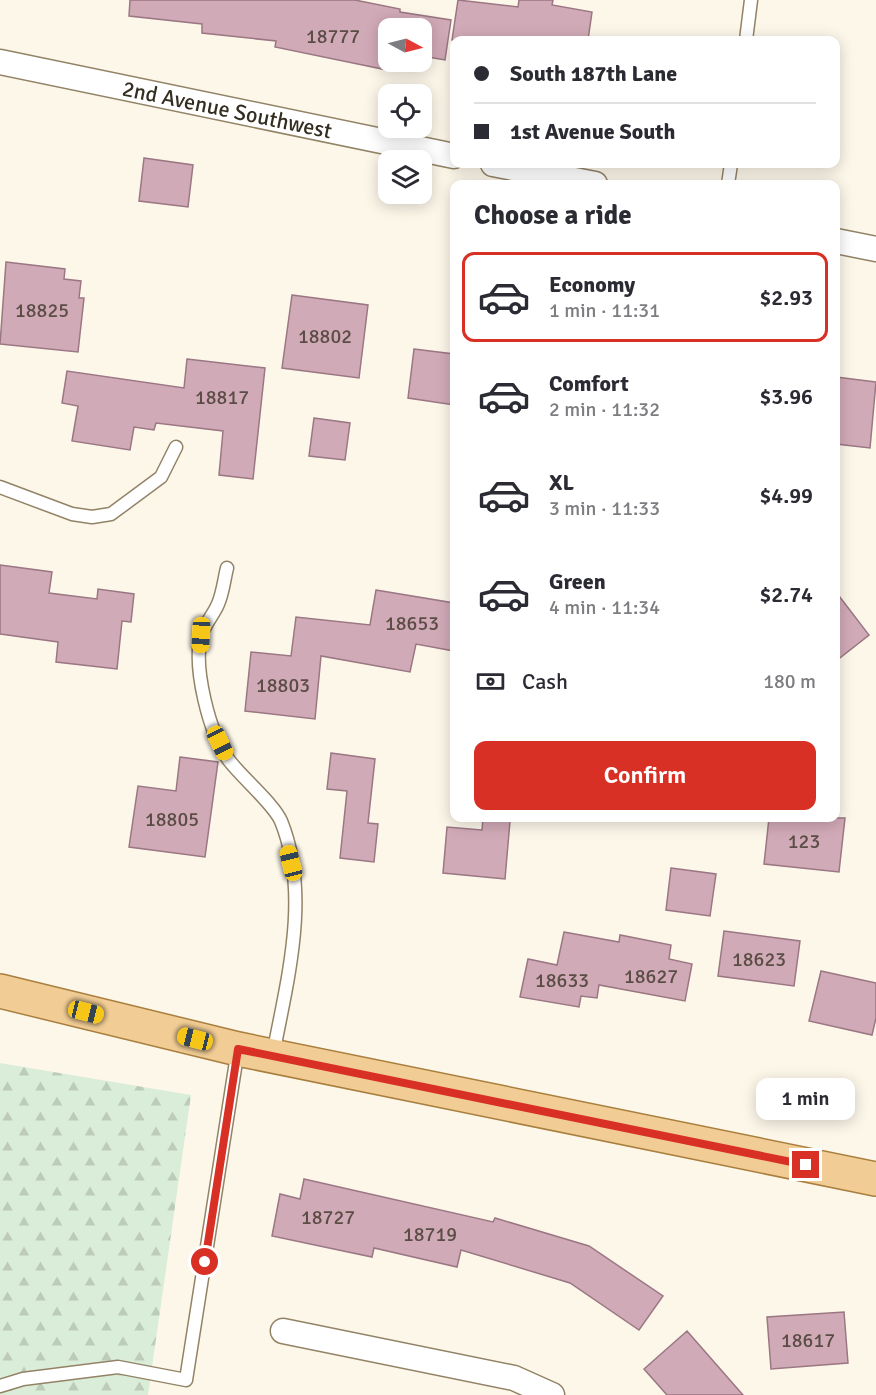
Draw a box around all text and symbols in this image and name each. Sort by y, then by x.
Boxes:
north arrow [378,18,432,72]
map controls [378,18,432,204]
house number: 18777 [306,24,360,49]
text: South 187th Lane [510,60,677,87]
street label: 2nd Avenue Southwest [120,75,334,144]
button: locate [378,84,432,138]
text: 1st Avenue South [510,118,675,145]
button: layers [378,150,432,204]
text: Choose a ride [474,199,632,232]
icon: car [477,270,531,324]
text: Economy [549,271,635,298]
text: $2.93 [759,284,813,311]
house number: 18825 [15,298,69,323]
text: 1 min · 11:31 [549,298,660,323]
house number: 18802 [298,324,352,349]
icon: car [477,369,531,423]
text: Comfort [549,370,629,397]
text: $3.96 [759,383,813,410]
house number: 18817 [195,385,249,410]
text: 2 min · 11:32 [549,397,660,422]
icon: car [477,468,531,522]
text: XL [549,469,574,496]
text: $4.99 [759,482,813,509]
text: 3 min · 11:33 [549,496,660,521]
icon: car [477,567,531,621]
text: Green [549,568,606,595]
text: $2.74 [759,581,813,608]
text: 4 min · 11:34 [549,595,660,620]
house number: 18653 [385,611,439,636]
car [191,617,211,653]
icon: cash [474,665,507,698]
text: Cash [522,668,568,695]
text: 180 m [763,669,816,694]
house number: 18803 [256,673,310,698]
car [204,723,236,763]
button: Confirm [474,741,816,810]
house number: 18805 [145,807,199,832]
house number: 123 [788,829,820,854]
car [278,843,304,883]
house number: 18623 [732,947,786,972]
house number: 18627 [624,964,678,989]
house number: 18633 [535,968,589,993]
car [66,999,106,1025]
car [175,1026,215,1052]
callout: 1 min [756,1078,856,1120]
text: 1 min [782,1086,829,1111]
route end [792,1151,819,1178]
house number: 18727 [301,1205,355,1230]
house number: 18719 [403,1222,457,1247]
route start [191,1248,218,1275]
house number: 18617 [781,1328,835,1353]

